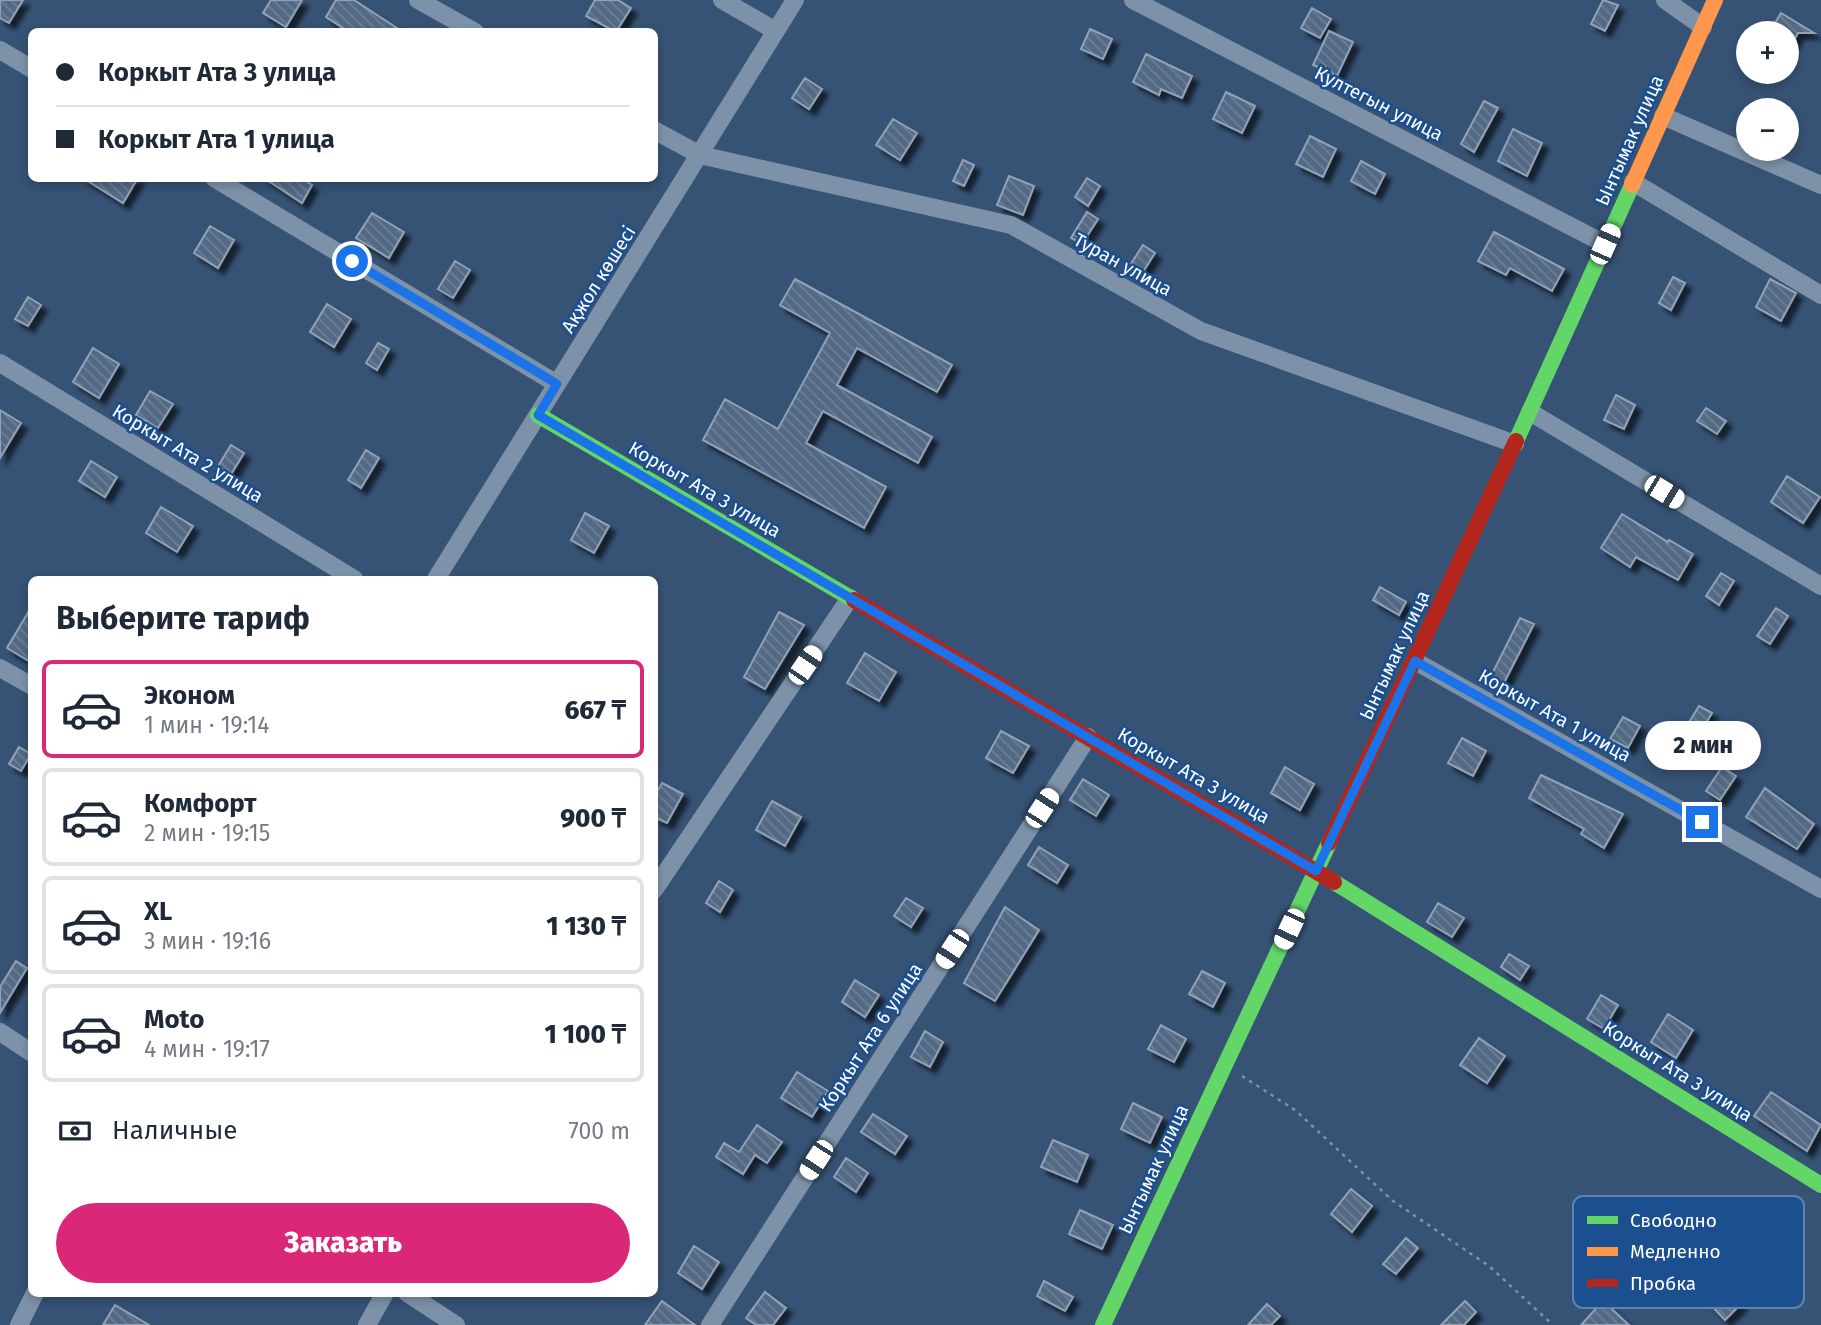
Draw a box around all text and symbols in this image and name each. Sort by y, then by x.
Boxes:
map controls [1736,21,1799,161]
button: + [1736,21,1799,84]
text: Коркыт Ата 3 улица [98,57,336,88]
street label: Култегын улица [1311,61,1447,146]
street label: Ынтымак улица [1590,71,1668,209]
button: − [1736,98,1799,161]
text: Коркыт Ата 1 улица [98,124,335,155]
street label: Ақжол көшесі [556,221,641,337]
car [1587,221,1624,267]
street label: Туран улица [1069,228,1176,301]
route start [336,245,368,277]
street label: Коркыт Ата 2 улица [108,399,267,508]
street label: Коркыт Ата 3 улица [625,436,785,542]
car [1641,472,1688,512]
street label: Ынтымак улица [1354,587,1435,724]
text: Выберите тариф [56,599,310,637]
car [785,642,826,688]
street label: Коркыт Ата 1 улица [1474,664,1635,767]
icon: car [60,678,123,741]
text: Эконом [144,680,235,711]
text: 667 ₸ [564,695,626,726]
text: 1 мин · 19:14 [144,711,269,739]
callout: 2 мин [1644,720,1760,770]
street label: Коркыт Ата 3 улица [1114,722,1274,828]
text: 2 мин [1673,731,1733,759]
car [1022,785,1063,831]
icon: car [60,786,123,849]
text: Комфорт [144,788,257,819]
text: 900 ₸ [560,803,626,834]
route end [1686,806,1718,838]
text: 2 мин · 19:15 [144,819,270,847]
icon: car [60,894,123,957]
text: XL [144,896,172,927]
car [1271,906,1308,952]
text: 1 130 ₸ [546,911,626,942]
car [932,926,973,972]
text: 3 мин · 19:16 [144,927,271,955]
street label: Коркыт Ата 6 улица [814,959,927,1116]
icon: car [60,1002,123,1065]
text: Moto [144,1004,204,1035]
street label: Коркыт Ата 3 улица [1599,1016,1757,1127]
text: 1 100 ₸ [544,1019,626,1050]
text: 4 мин · 19:17 [144,1035,270,1063]
street label: Ынтымак улица [1113,1101,1194,1238]
icon: cash [56,1112,94,1150]
text: Наличные [112,1115,237,1146]
text: 700 m [569,1117,630,1145]
car [796,1137,837,1183]
legend [1573,1196,1804,1308]
button: Заказать [56,1203,630,1283]
text: Свободно [1630,1209,1717,1232]
text: Медленно [1630,1240,1721,1263]
text: Пробка [1630,1272,1696,1295]

